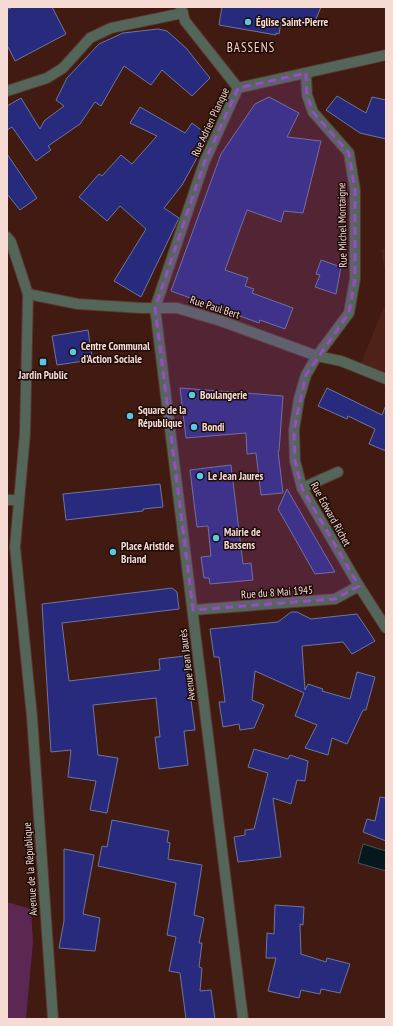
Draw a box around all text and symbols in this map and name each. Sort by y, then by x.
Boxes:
place label: Église Saint-Pierre [256,15,329,29]
marker: Église Saint-Pierre [243,17,253,27]
district label: BASSENS [227,39,275,56]
street label: Rue Adrien Planque [188,85,232,159]
street label: Rue Michel Montaigne [334,182,350,268]
street label: Rue Paul Bert [188,292,242,322]
place label: Centre Communal d'Action Sociale [81,339,150,366]
marker: Centre Communal d'Action Sociale [68,347,78,357]
marker: Jardin Public [38,357,48,367]
place label: Jardin Public [17,368,68,382]
place label: Boulangerie [200,388,248,402]
marker: Boulangerie [187,390,197,400]
place label: Square de la République [138,403,187,430]
marker: Square de la République [125,411,135,421]
place label: Bondi [202,420,225,434]
marker: Bondi [189,422,199,432]
place label: Le Jean Jaures [208,469,264,483]
marker: Le Jean Jaures [195,471,205,481]
street label: Rue Edward Richet [308,479,354,549]
place label: Mairie de Bassens [224,525,261,552]
marker: Mairie de Bassens [211,533,221,543]
place label: Place Aristide Briand [121,539,174,566]
marker: Place Aristide Briand [108,547,118,557]
street label: Rue du 8 Mai 1945 [241,583,313,601]
street label: Avenue Jean Jaurès [176,628,198,702]
street label: Avenue de la République [20,821,40,916]

